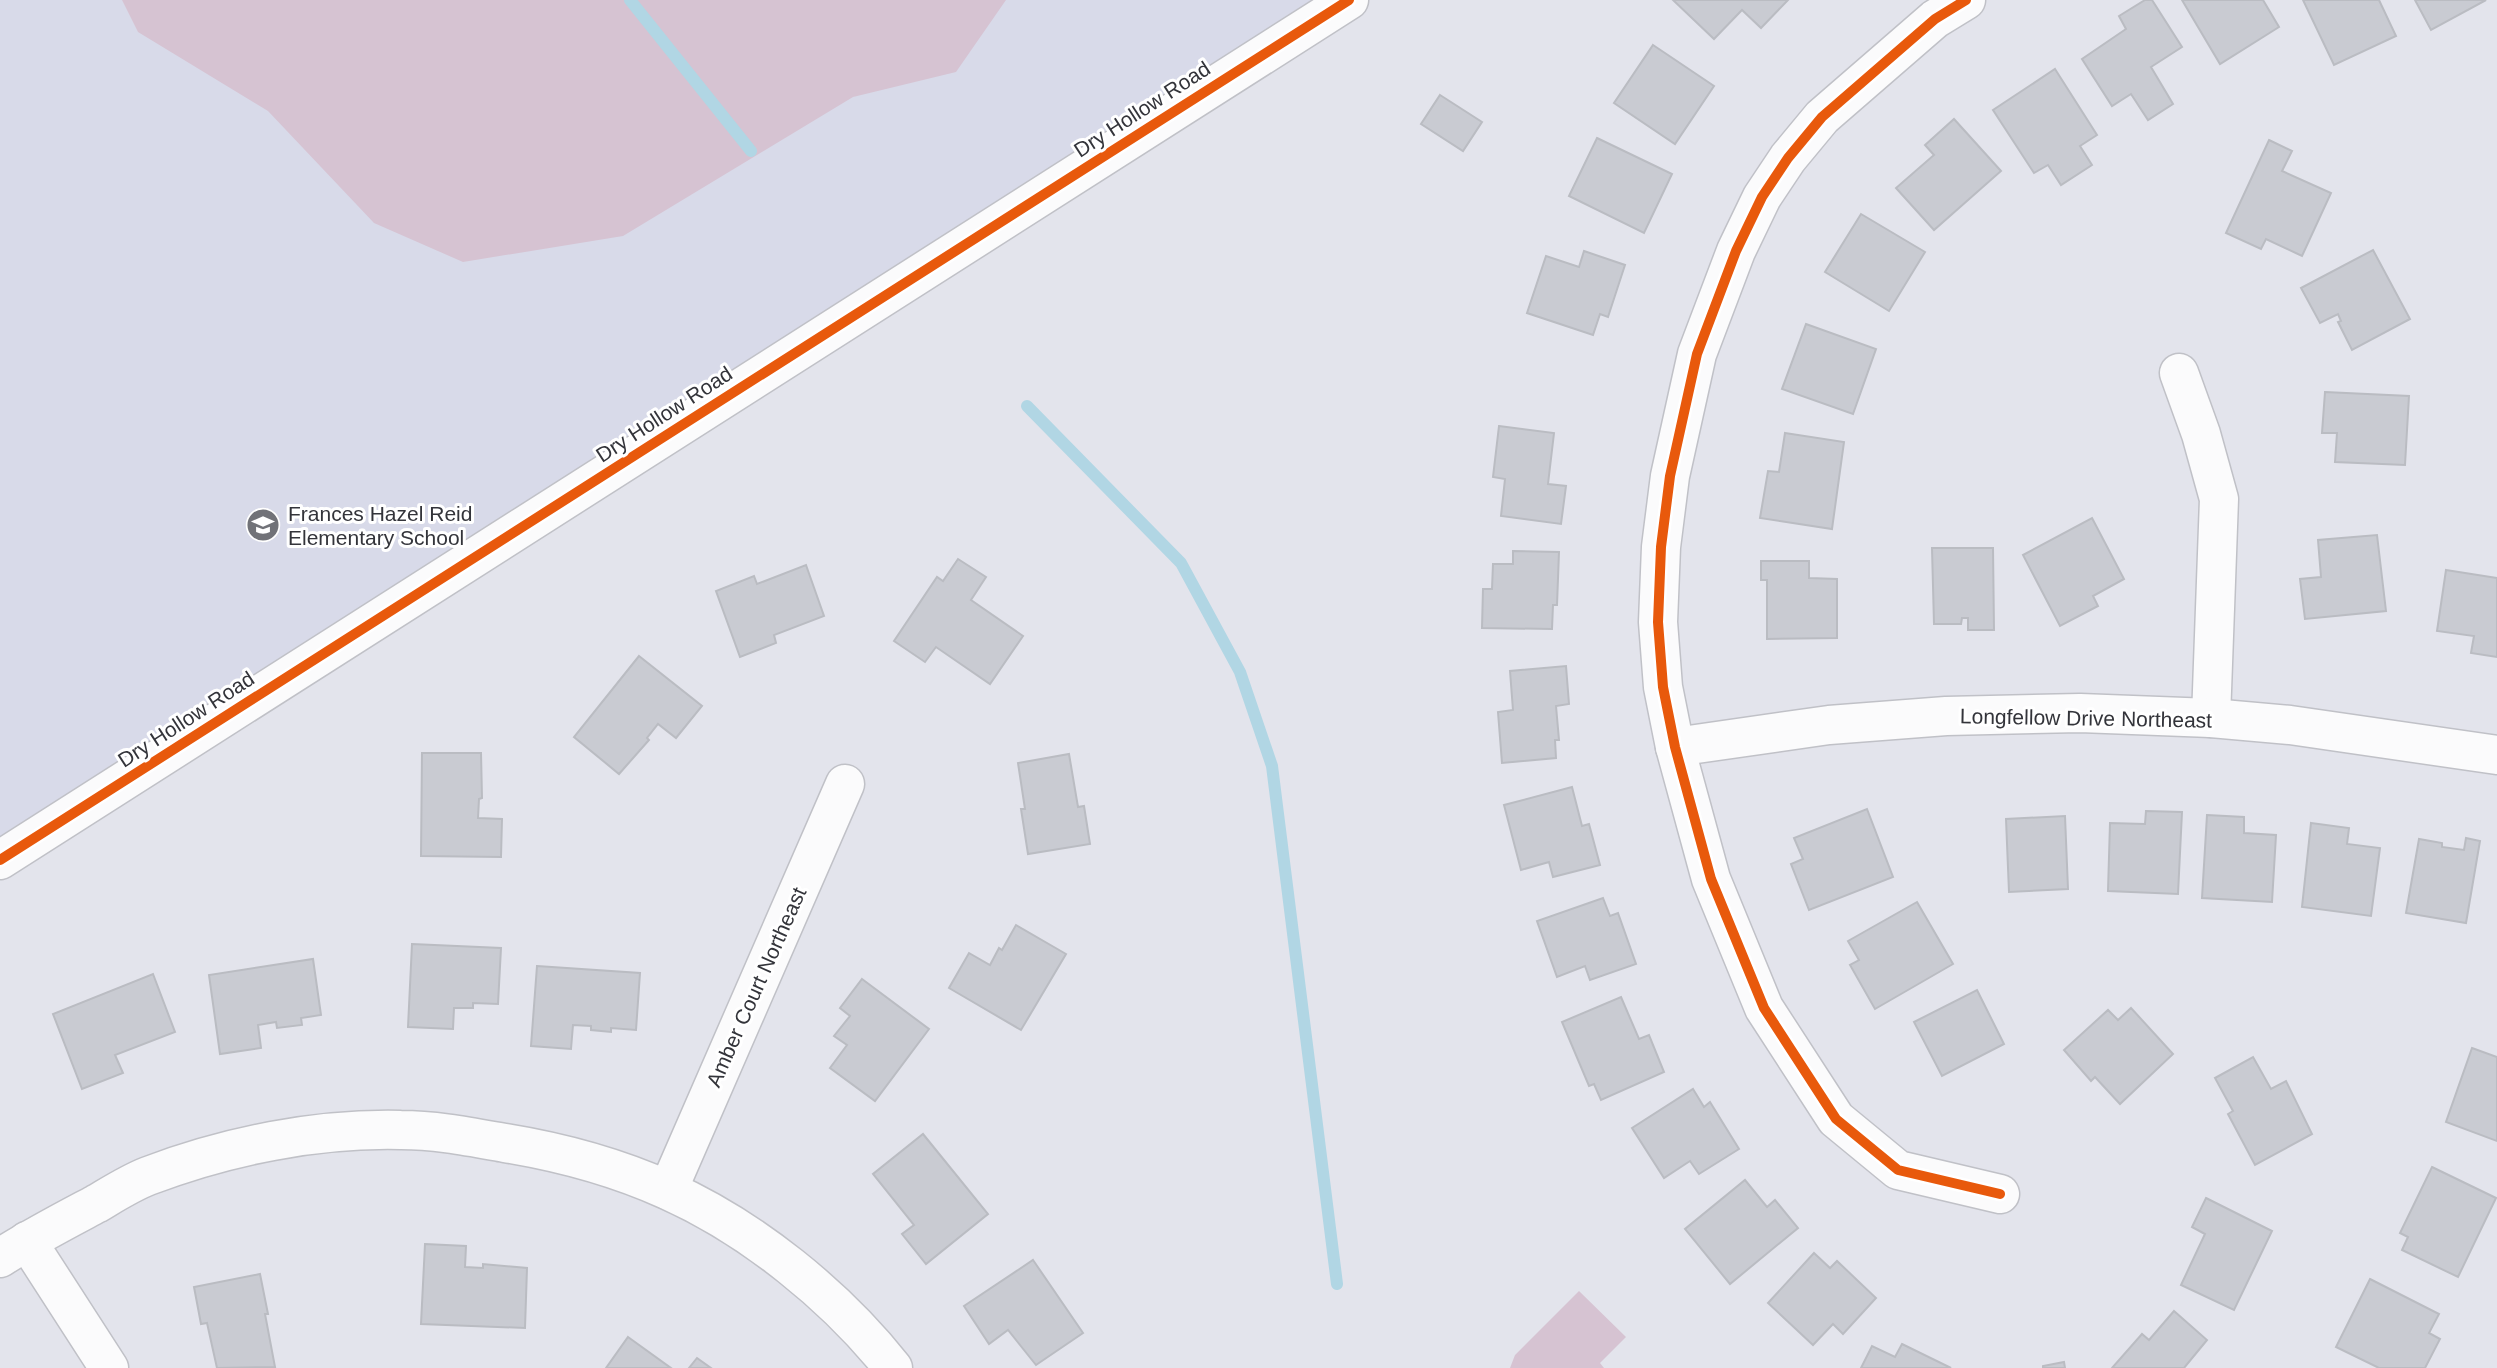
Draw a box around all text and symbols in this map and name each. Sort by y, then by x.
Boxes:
street label: Dry Hollow Road [1070,56,1214,162]
street label: Dry Hollow Road [592,361,736,467]
place label: Frances Hazel Reid Elementary School [288,502,472,549]
school or university icon: Frances Hazel Reid Elementary School [244,506,282,544]
street label: Dry Hollow Road [114,666,258,772]
street label: Longfellow Drive Northeast [1960,704,2212,732]
street label: Amber Court Northeast [702,884,810,1090]

